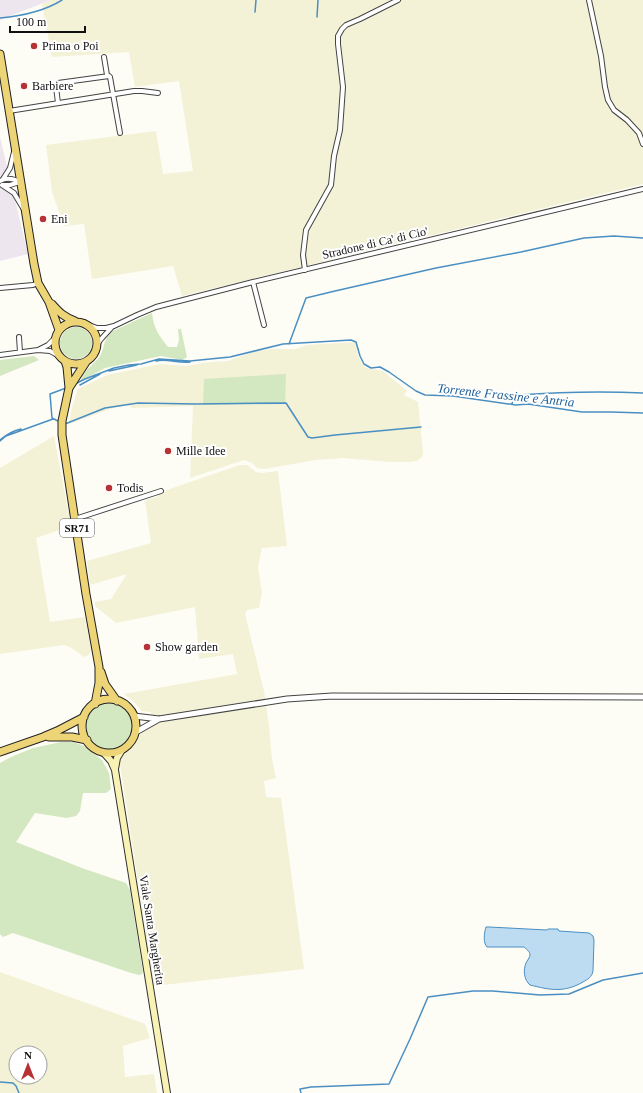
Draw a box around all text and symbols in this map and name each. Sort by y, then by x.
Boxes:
scale bar [10,8,85,34]
text: 100 m [16,15,47,29]
place label: Prima o Poi [42,39,99,53]
marker: Prima o Poi [29,41,39,51]
place label: Barbiere [32,79,73,93]
marker: Barbiere [19,81,29,91]
place label: Eni [51,212,68,226]
marker: Eni [38,214,48,224]
street label: Stradone di Ca' di Cio' [321,224,429,262]
water label: Torrente Frassine e Antria [437,380,576,410]
place label: Mille Idee [176,444,226,458]
marker: Mille Idee [163,446,173,456]
place label: Todis [117,481,144,495]
marker: Todis [104,483,114,493]
road number: SR71 [60,519,94,537]
place label: Show garden [155,640,218,654]
marker: Show garden [142,642,152,652]
street label: Viale Santa Margherita [136,874,168,987]
north arrow [8,1045,48,1085]
text: N [24,1049,32,1061]

